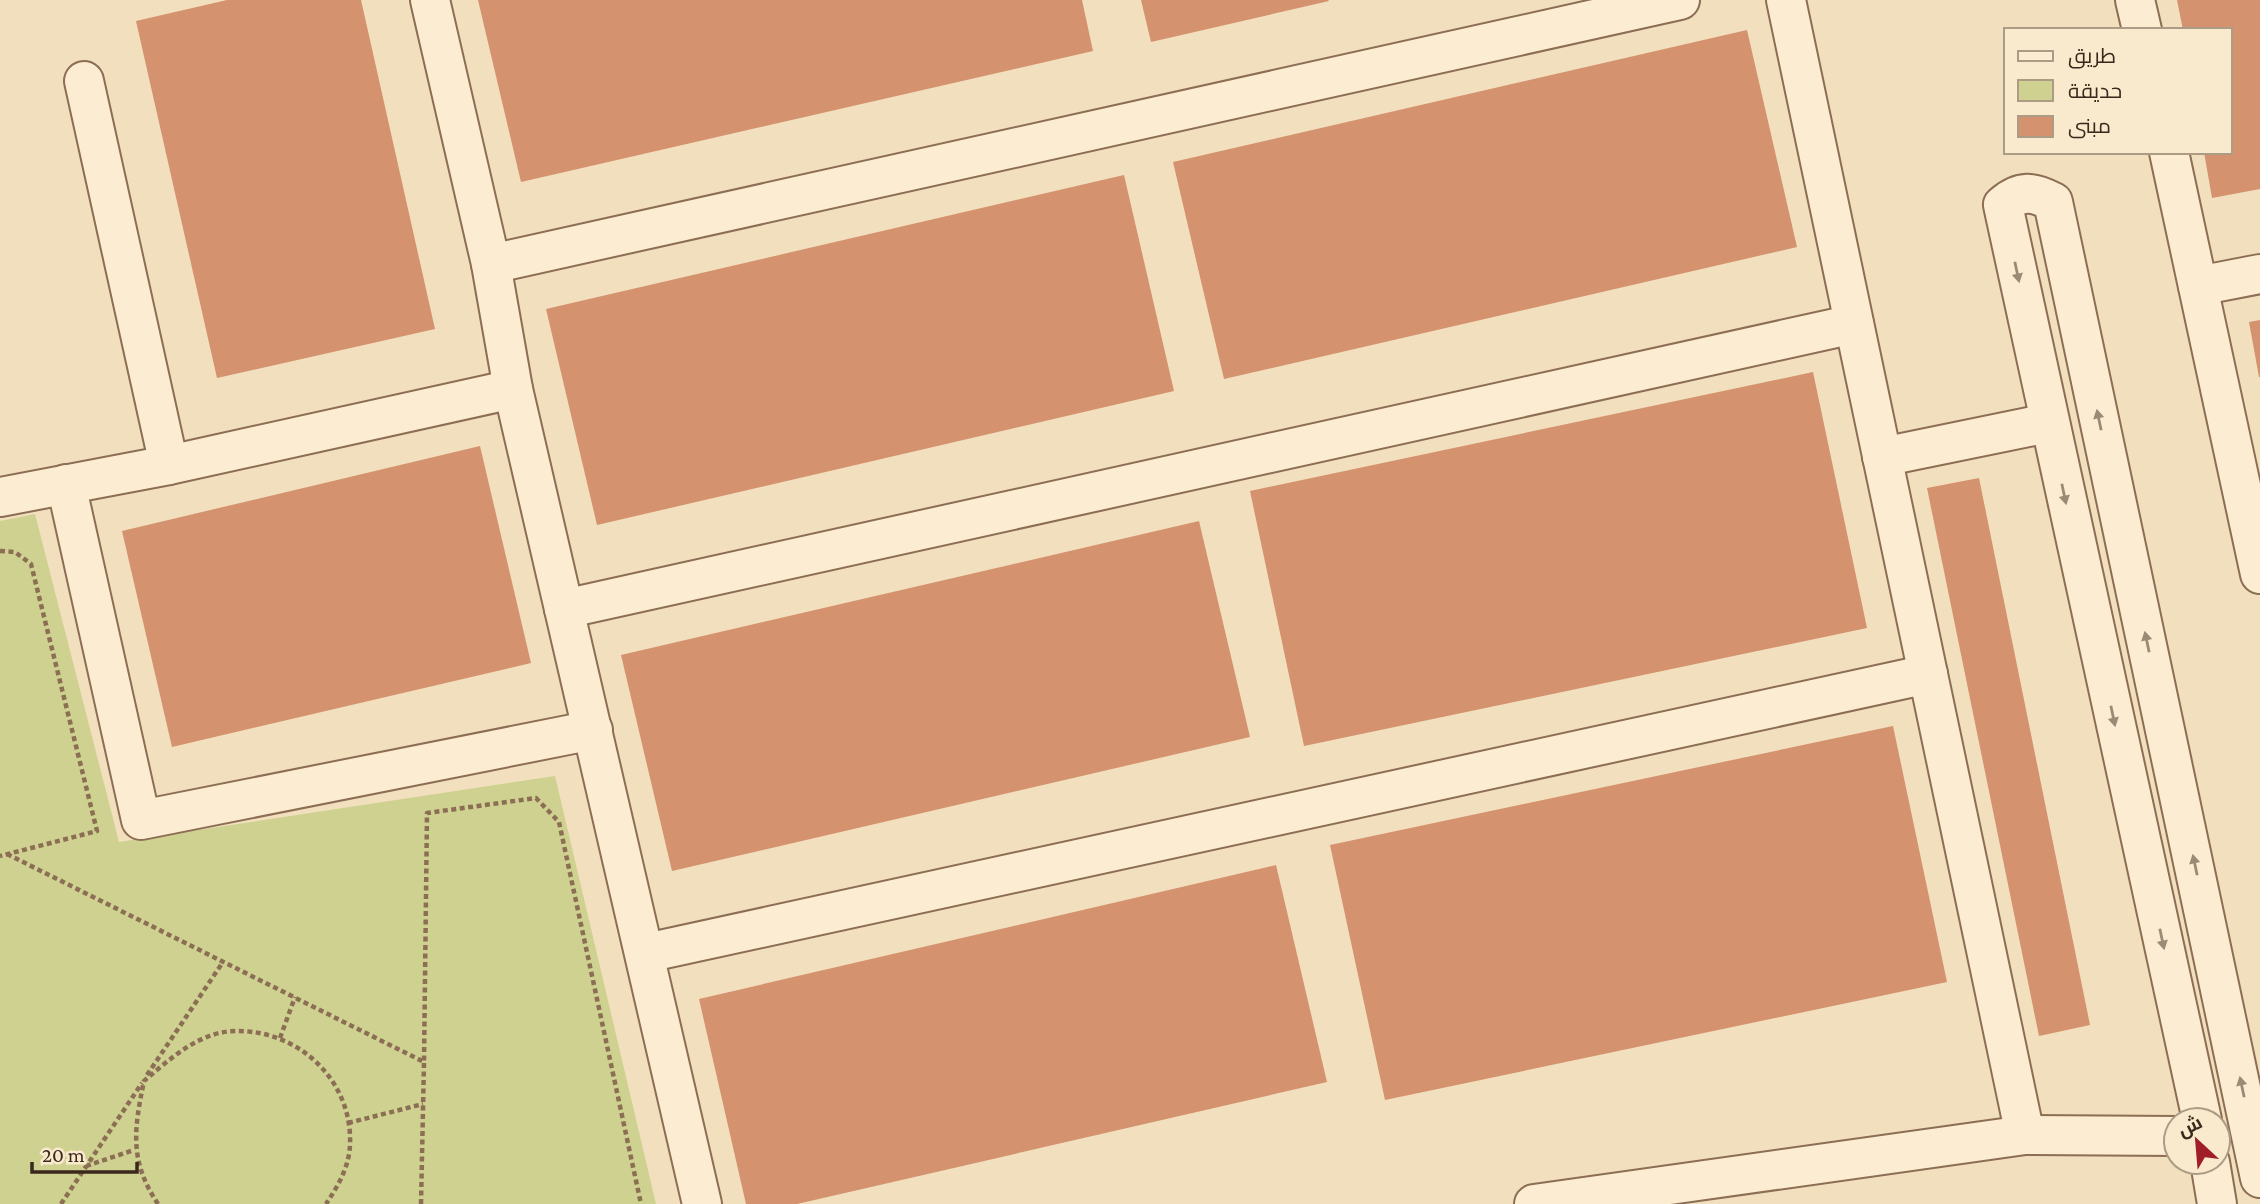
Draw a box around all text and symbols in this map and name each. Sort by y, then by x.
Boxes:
legend [2004,28,2232,154]
text: طريق [2068,44,2116,69]
text: حديقة [2068,79,2122,103]
text: مبنى [2068,114,2111,139]
one-way arrow [2011,261,2022,283]
one-way arrow [2094,409,2105,431]
one-way arrow [2059,483,2070,505]
one-way arrow [2141,631,2152,653]
one-way arrow [2108,705,2119,727]
one-way arrow [2189,854,2200,876]
one-way arrow [2157,928,2168,950]
one-way arrow [2237,1076,2248,1098]
north arrow [2162,1106,2232,1176]
text: ش [2174,1111,2206,1142]
scale bar [32,1130,136,1174]
text: 20 m [42,1143,85,1167]

